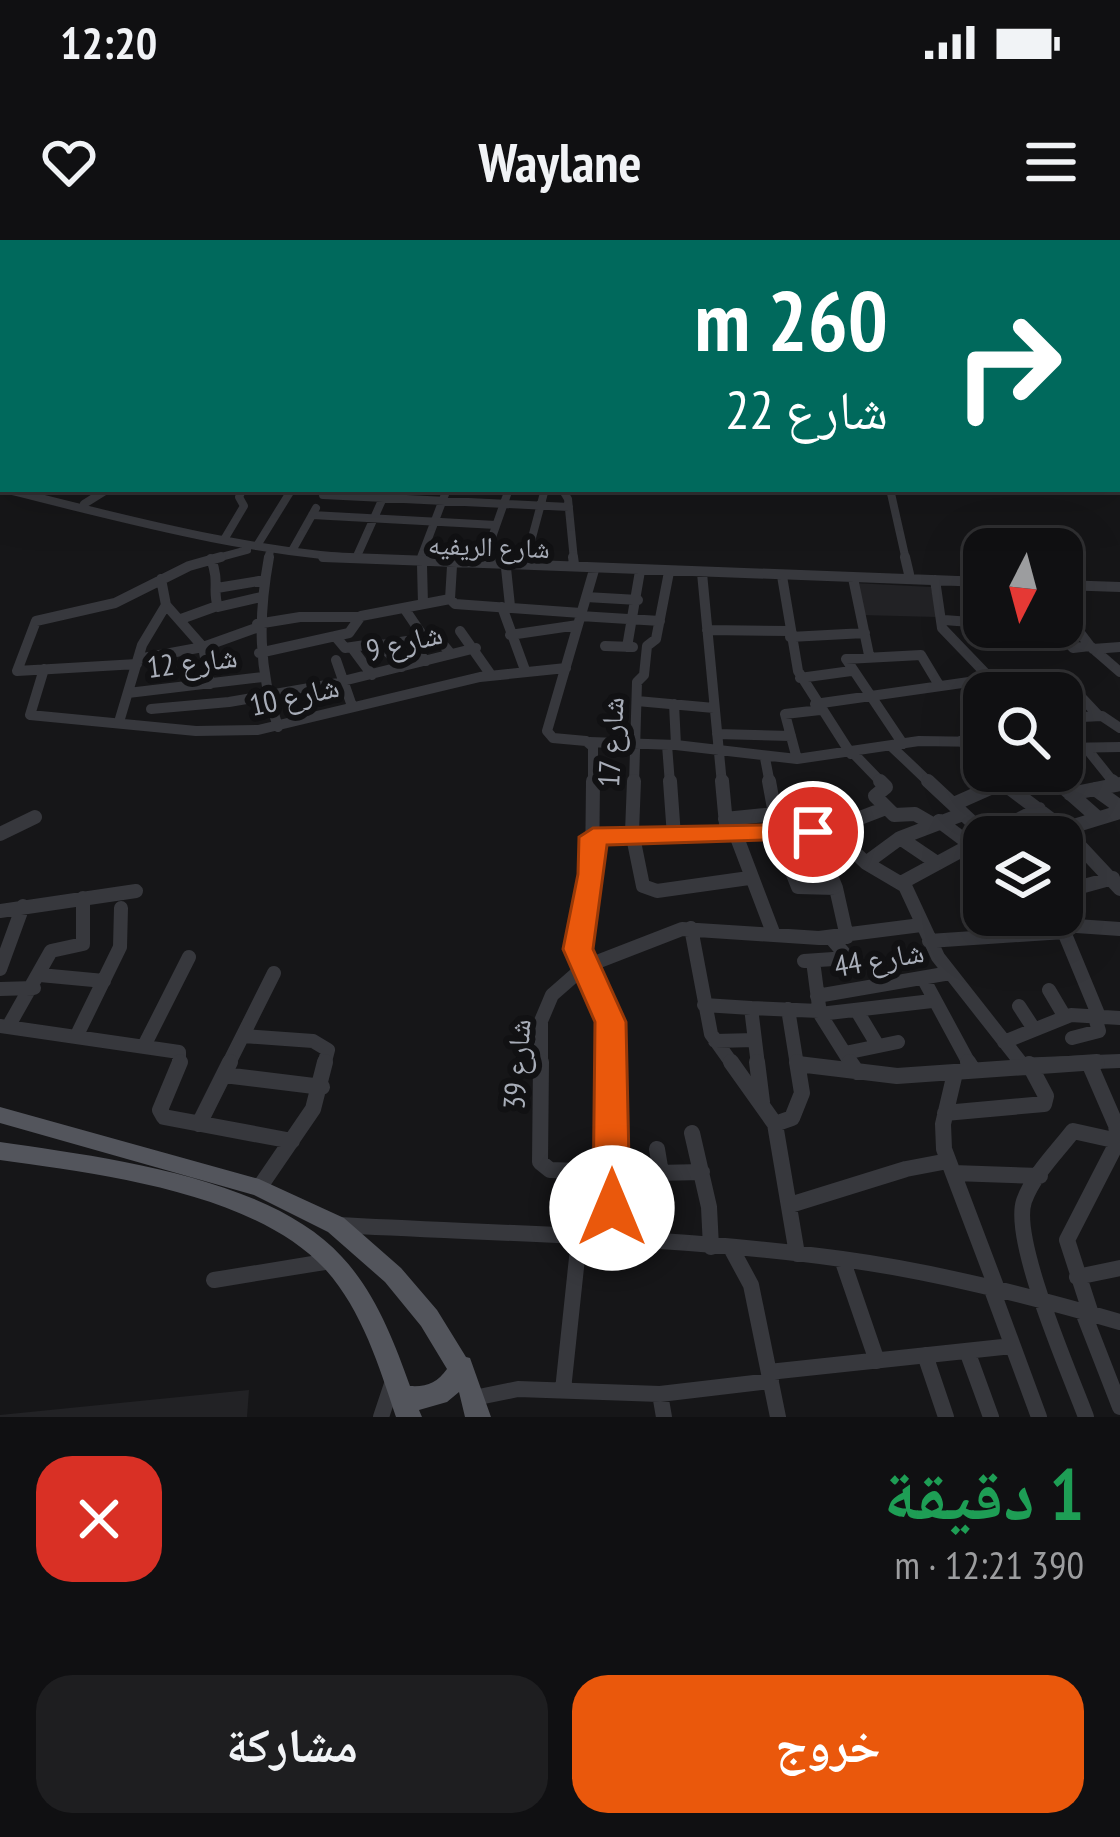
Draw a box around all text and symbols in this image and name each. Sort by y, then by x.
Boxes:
text: 12:20 [60,13,157,71]
text: Waylane [478,127,642,197]
icon: heart [36,129,102,195]
icon: menu [1018,129,1084,195]
text: 260 m [695,265,888,374]
icon: right [930,288,1086,444]
text: شارع 22 [725,374,888,444]
street label: شارع الريفيه [428,527,550,566]
north arrow [963,528,1083,648]
map controls [963,528,1083,936]
street label: شارع 9 [362,613,446,670]
street label: شارع 12 [145,636,239,687]
street label: شارع 10 [246,666,343,725]
button: search [963,672,1083,792]
street label: شارع 17 [588,696,633,788]
pin [762,781,864,883]
icon: arrive [780,799,846,865]
button: layers [963,816,1083,936]
street label: شارع 44 [831,931,927,986]
street label: شارع 39 [493,1018,540,1111]
position arrow [549,1145,675,1271]
text: 1 دقيقة [884,1447,1084,1540]
button: close [36,1456,162,1582]
text: 390 m · 12:21 [895,1539,1084,1590]
button: مشاركة [36,1675,548,1813]
button: خروج [572,1675,1084,1813]

